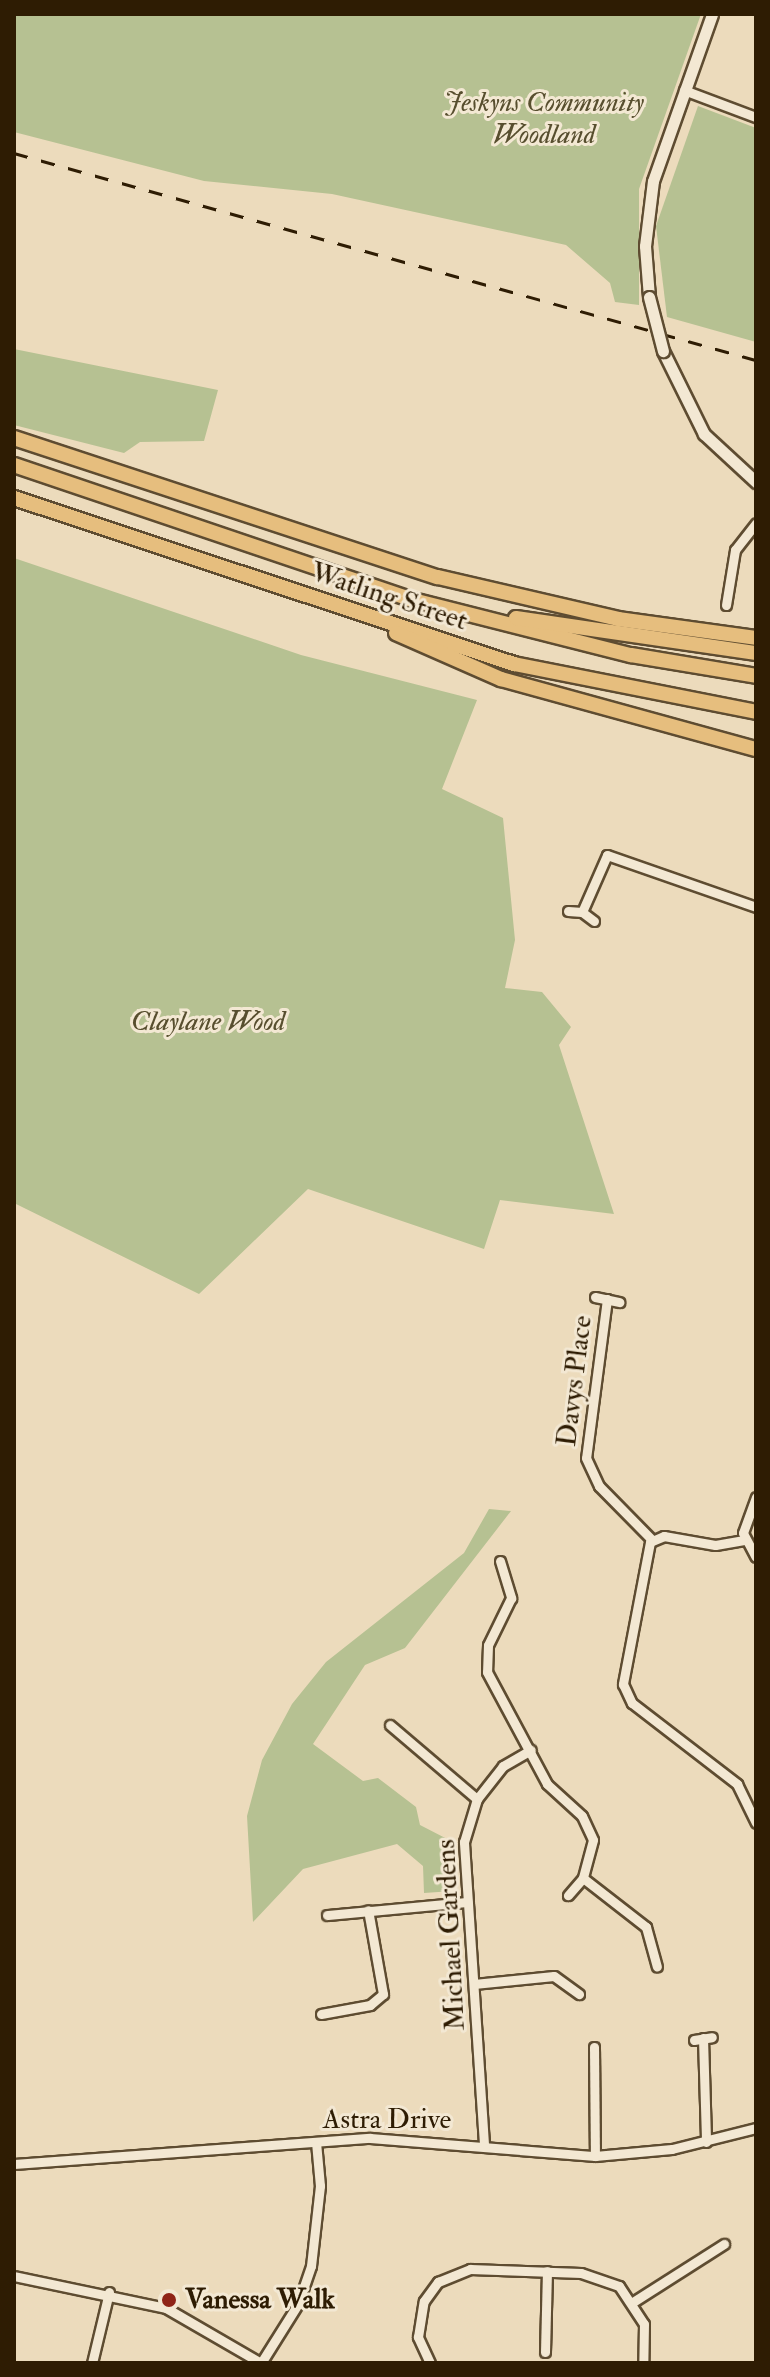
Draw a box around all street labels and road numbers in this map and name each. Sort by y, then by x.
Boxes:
street label: Watling Street [306,556,472,638]
street label: Davys Place [550,1314,600,1448]
street label: Michael Gardens [429,1839,473,2031]
street label: Astra Drive [323,2103,451,2137]

